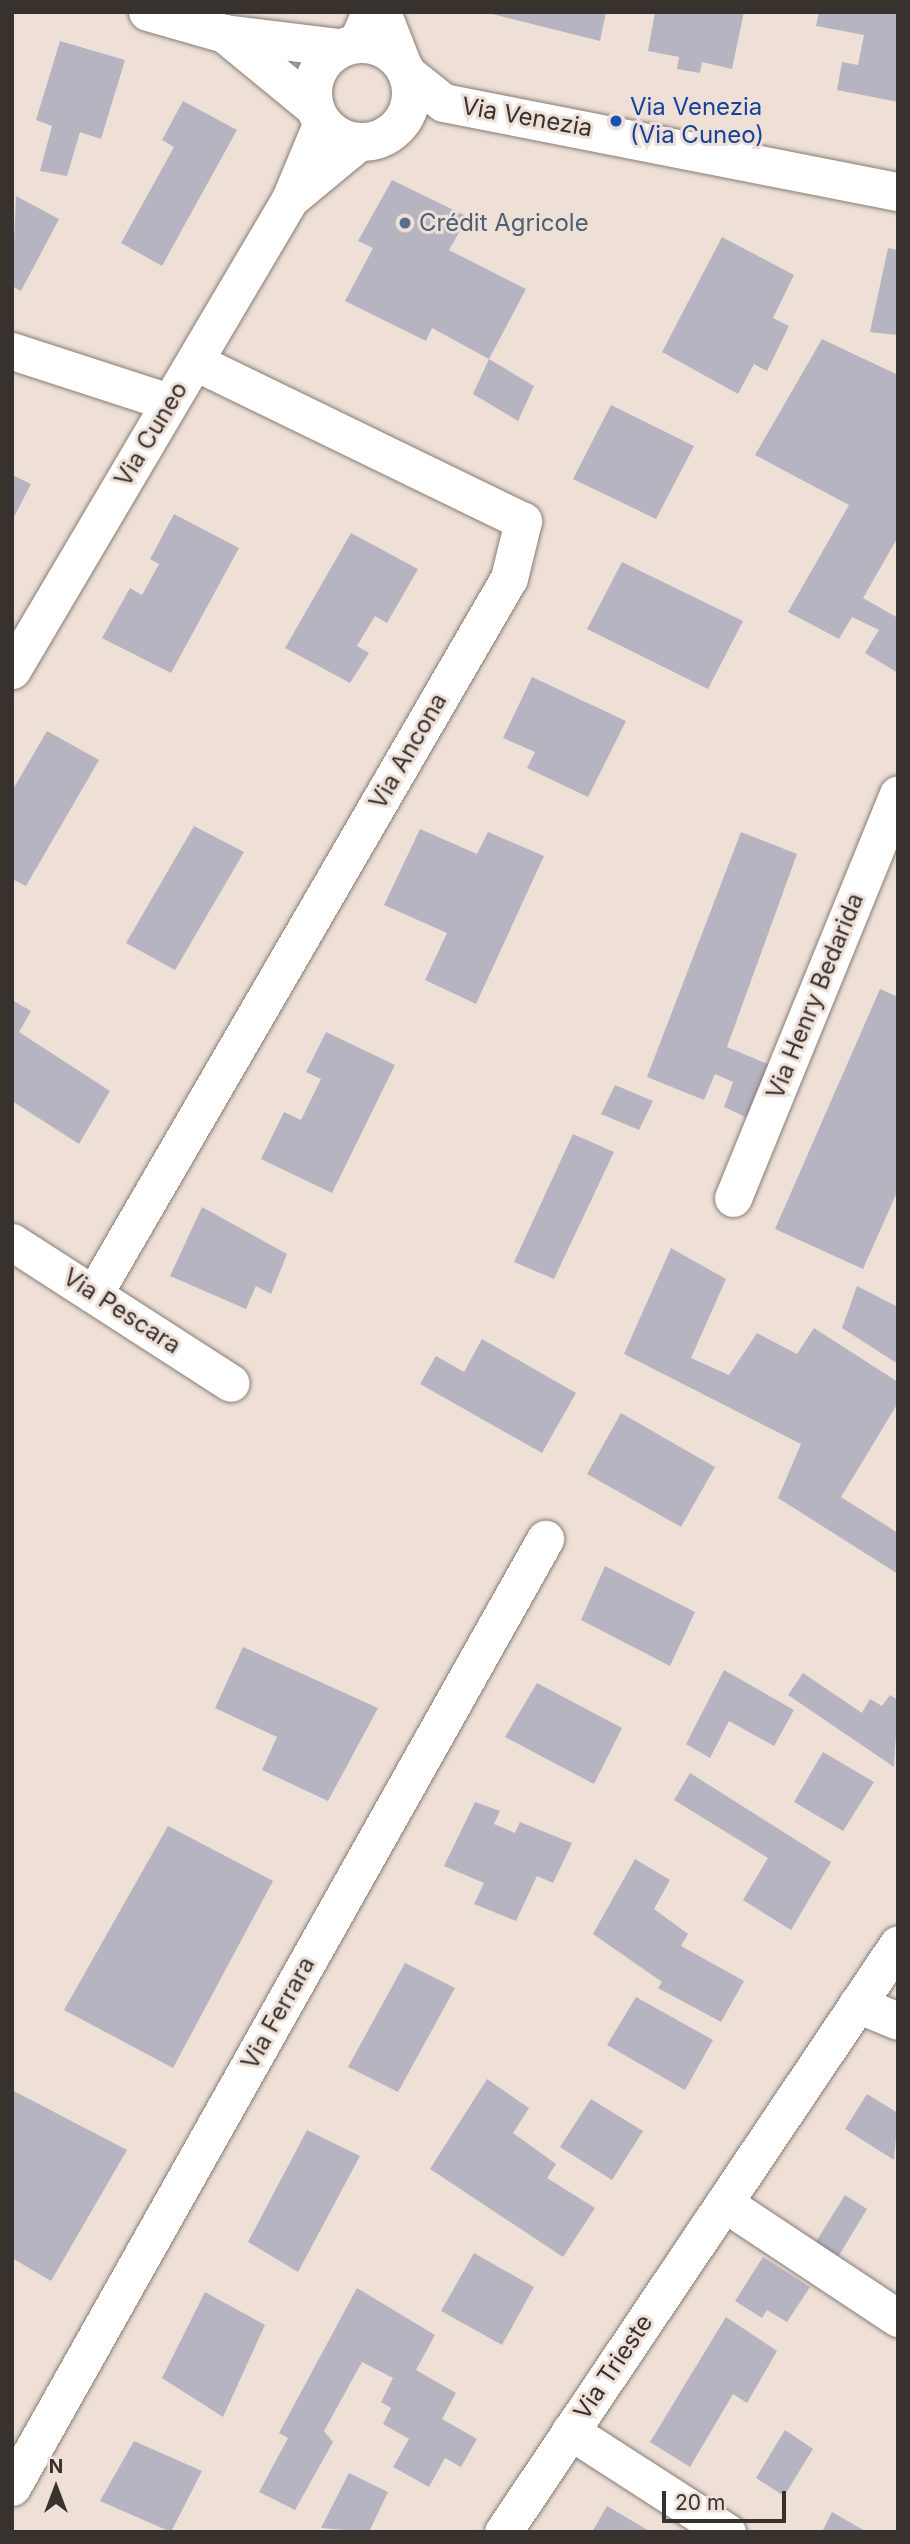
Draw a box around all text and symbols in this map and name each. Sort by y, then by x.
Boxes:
street label: Via Venezia [459,91,595,143]
place label: Via Venezia (Via Cuneo) [630,93,764,149]
marker: Via Venezia (Via Cuneo) [608,113,624,129]
place label: Crédit Agricole [419,209,589,237]
marker: Crédit Agricole [397,215,413,231]
street label: Via Cuneo [109,376,193,492]
street label: Via Ancona [363,688,453,814]
street label: Via Henry Bedarida [761,889,869,1103]
street label: Via Pescara [58,1262,186,1360]
street label: Via Ferrara [235,1952,321,2074]
street label: Via Trieste [567,2309,659,2425]
north arrow [21,2453,91,2523]
text: N [49,2455,63,2478]
scale bar [665,2478,789,2522]
text: 20 m [675,2490,725,2515]

